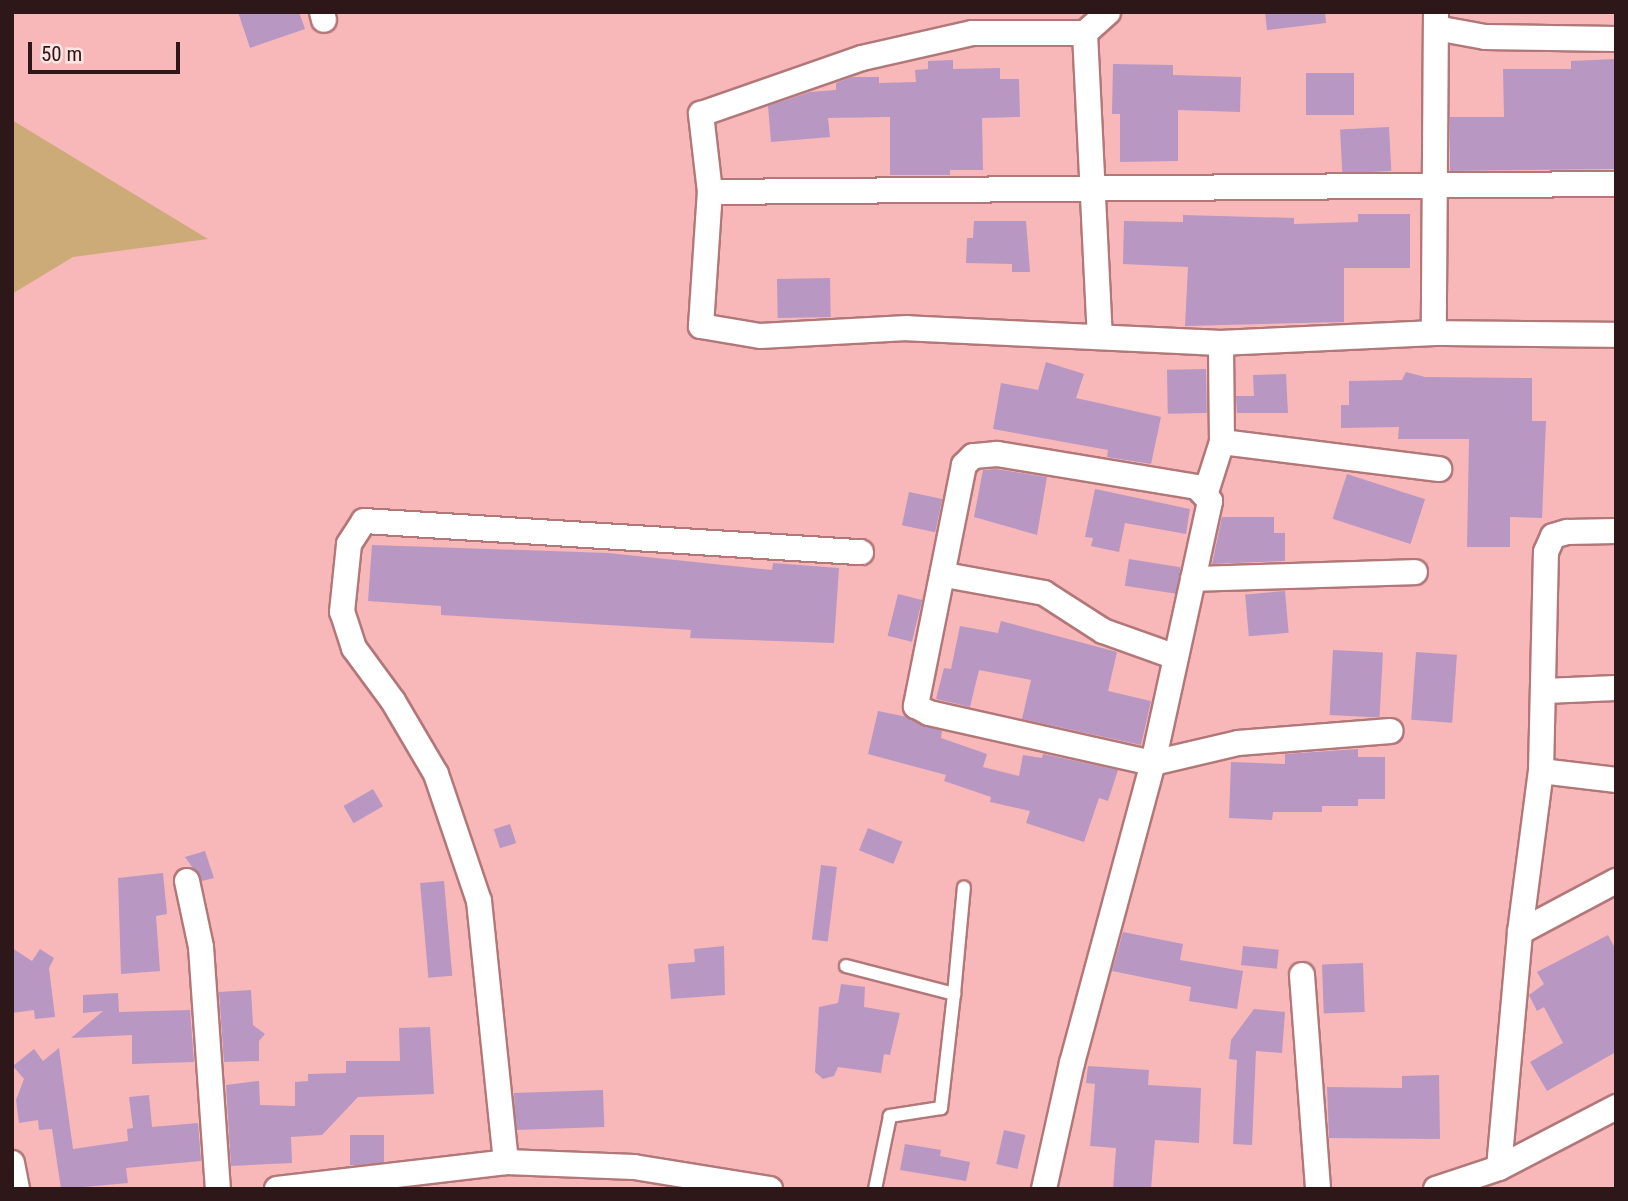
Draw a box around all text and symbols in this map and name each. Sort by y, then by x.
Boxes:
scale bar [32,28,184,72]
text: 50 m [41,42,82,66]

